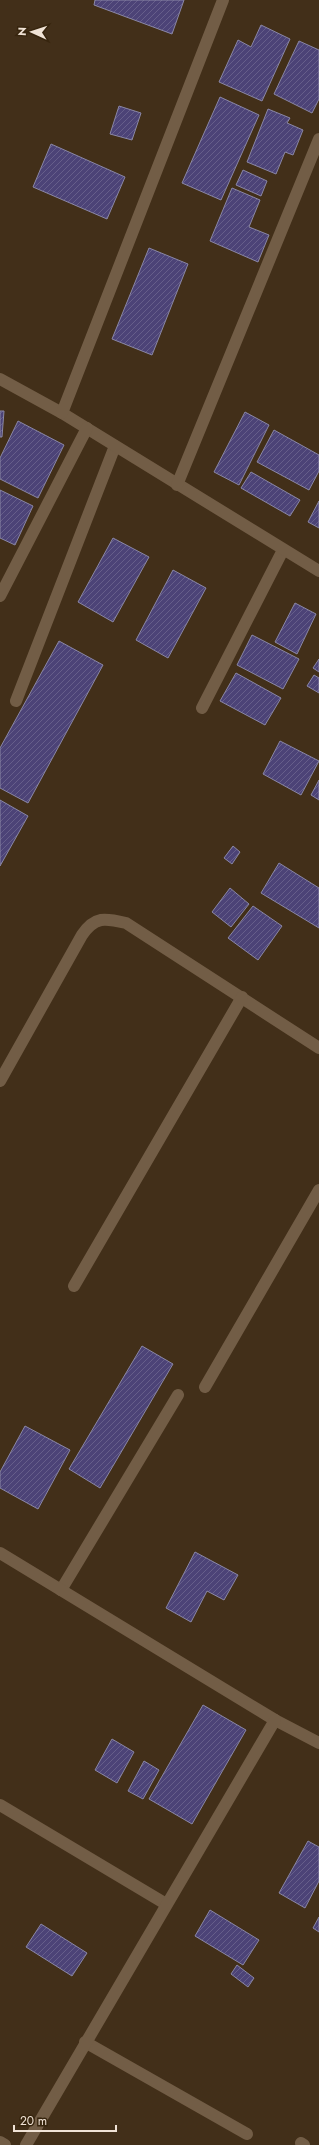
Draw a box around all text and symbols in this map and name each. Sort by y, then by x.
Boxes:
north arrow [12,12,52,52]
text: N [14,27,30,36]
scale bar [14,2107,116,2133]
text: 20 m [20,2112,47,2130]

